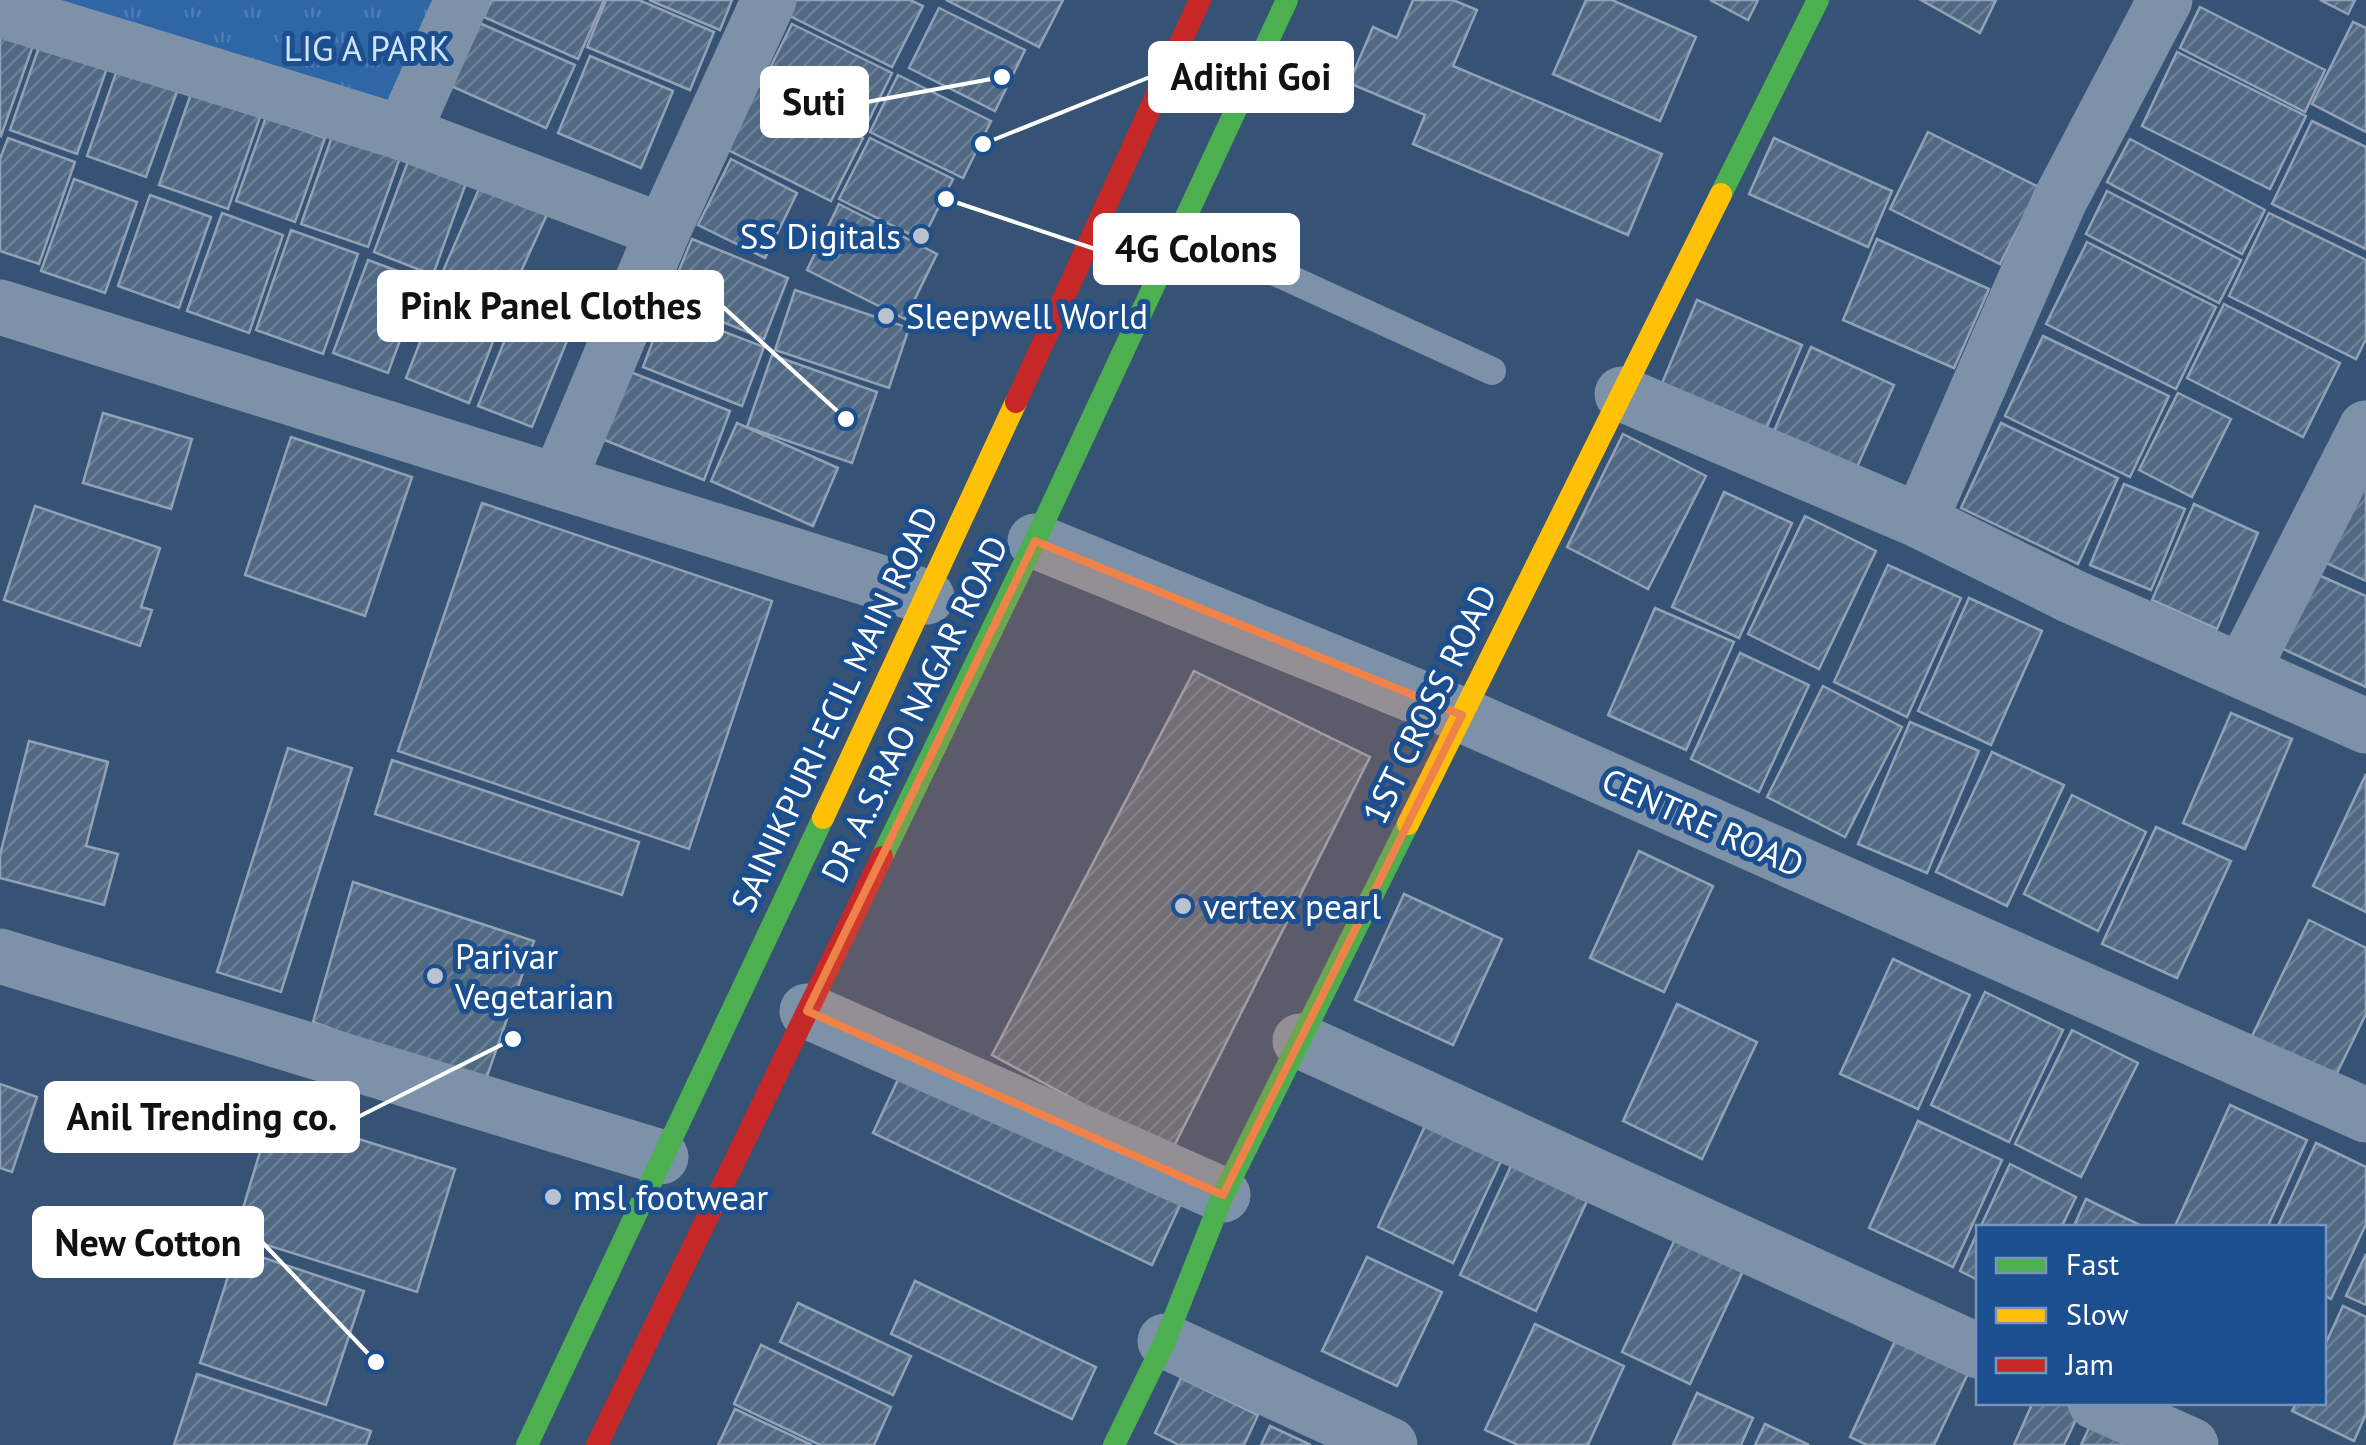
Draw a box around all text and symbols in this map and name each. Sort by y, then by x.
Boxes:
park label: LIG A PARK [284,25,450,71]
callout: Adithi Goi [1150,43,1352,111]
text: Adithi Goi [1171,51,1331,100]
callout: Suti [762,68,867,136]
text: Suti [782,76,846,125]
place label: SS Digitals [740,213,901,259]
callout: 4G Colons [1095,215,1298,283]
text: 4G Colons [1115,223,1277,272]
marker: SS Digitals [910,225,932,247]
callout: Pink Panel Clothes [379,272,722,340]
text: Pink Panel Clothes [400,280,702,329]
place label: Sleepwell World [906,293,1148,339]
marker: Sleepwell World [875,305,897,327]
street label: SAINIKPURI-ECIL MAIN ROAD [720,499,948,919]
street label: DR A.S.RAO NAGAR ROAD [810,528,1018,890]
street label: 1ST CROSS ROAD [1351,577,1507,831]
street label: CENTRE ROAD [1595,757,1811,887]
place label: vertex pearl [1203,883,1381,929]
marker: vertex pearl [1172,895,1194,917]
place label: Parivar Vegetarian [454,933,614,1019]
marker: Parivar Vegetarian [424,965,446,987]
callout: Anil Trending co. [46,1083,358,1151]
text: Anil Trending co. [67,1091,337,1140]
place label: msl footwear [573,1174,768,1220]
marker: msl footwear [542,1186,564,1208]
callout: New Cotton [34,1208,262,1276]
text: New Cotton [54,1217,242,1266]
legend [1976,1225,2326,1405]
text: Fast [2066,1244,2119,1283]
text: Slow [2066,1294,2129,1333]
text: Jam [2064,1344,2114,1383]

